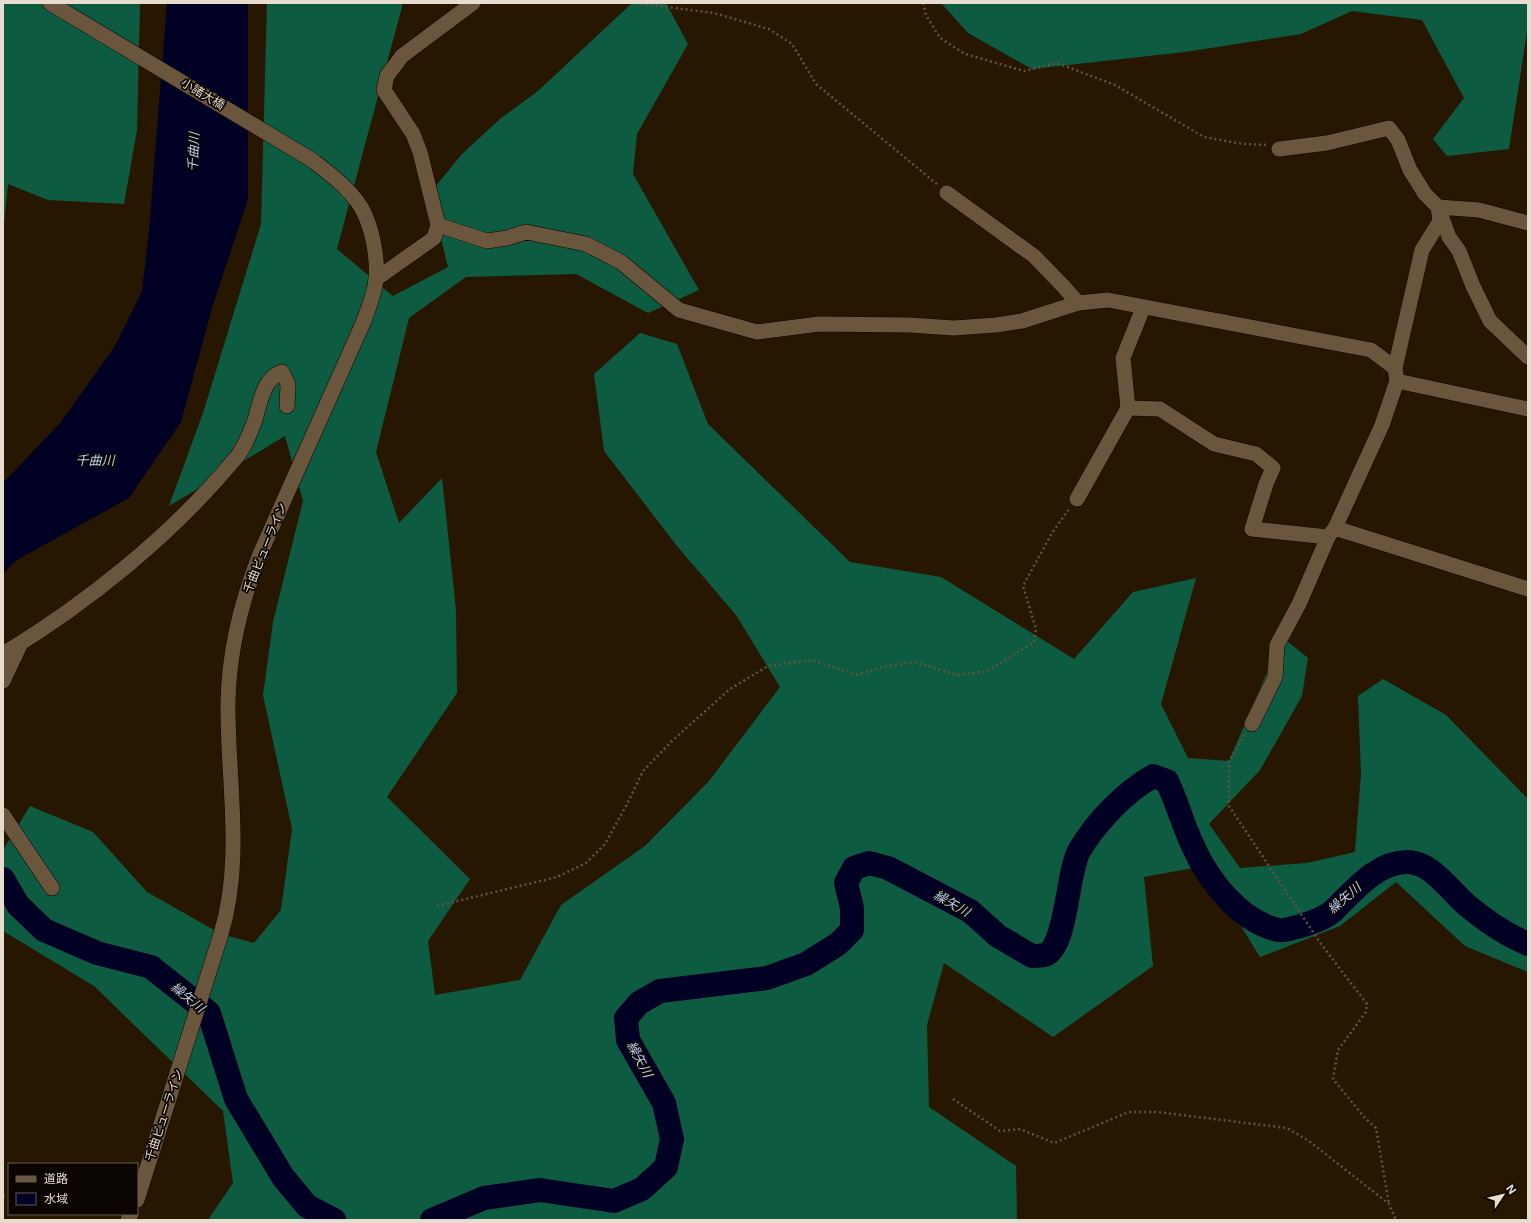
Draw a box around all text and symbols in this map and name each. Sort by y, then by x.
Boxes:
street label: 小諸大橋 [179,75,228,112]
water label: 千曲川 [184,130,202,172]
water label: 千曲川 [75,452,116,468]
street label: 千曲ビューライン [240,500,289,595]
water label: 繰矢川 [1324,878,1365,917]
water label: 繰矢川 [931,886,975,921]
water label: 繰矢川 [168,979,210,1017]
water label: 繰矢川 [624,1038,657,1082]
street label: 千曲ビューライン [142,1067,185,1163]
legend [8,1163,138,1215]
text: 道路 [44,1171,68,1186]
north arrow [1483,1175,1523,1215]
text: N [1503,1182,1519,1197]
text: 水域 [44,1191,68,1206]

